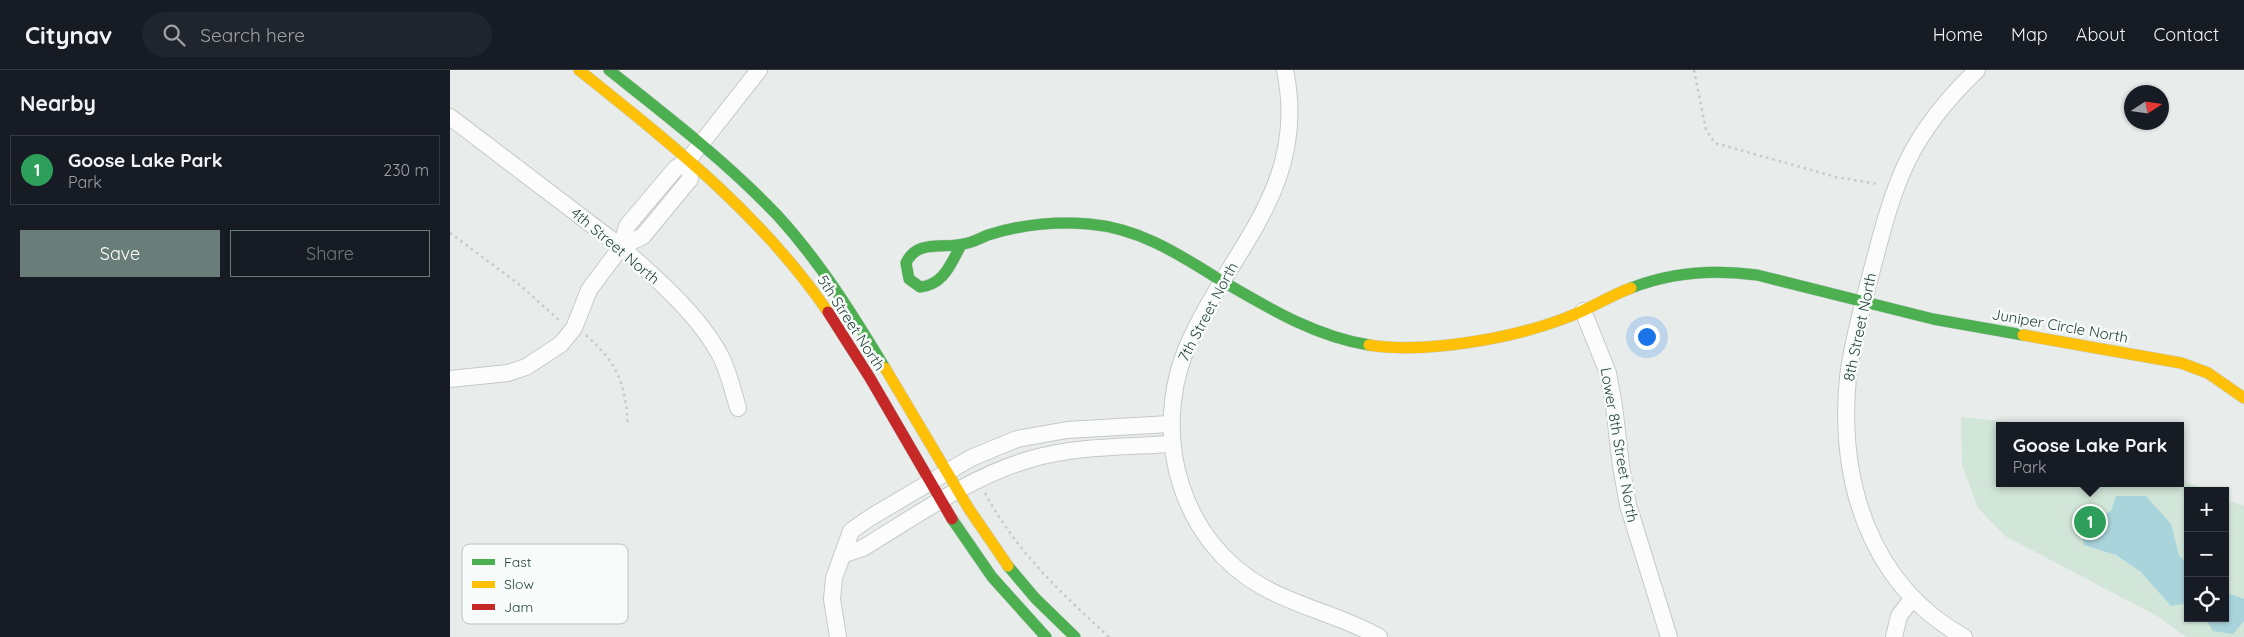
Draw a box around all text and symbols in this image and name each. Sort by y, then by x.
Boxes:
search box [142,12,492,57]
text: Citynav [25,20,112,50]
icon: search [160,21,188,49]
text: Search here [200,23,305,47]
text: Home [1933,23,1983,46]
text: Map [2011,23,2048,46]
text: About [2076,23,2126,46]
text: Contact [2154,23,2219,46]
north arrow [2124,85,2169,130]
text: Nearby [20,90,96,116]
text: Goose Lake Park [68,148,223,172]
text: 1 [34,160,40,180]
text: 230 m [383,160,429,180]
text: Park [68,172,102,192]
street label: 4th Street North [567,203,664,288]
button: Save [20,230,220,277]
button: Share [230,230,430,277]
street label: 7th Street North [1173,259,1242,365]
street label: 5th Street North [813,271,889,374]
street label: 8th Street North [1839,271,1880,383]
street label: Juniper Circle North [1991,304,2130,347]
your location [1634,324,1660,350]
street label: Lower 8th Street North [1597,366,1642,524]
popup [1996,422,2184,487]
text: Goose Lake Park [2013,433,2167,457]
text: Park [2013,457,2047,477]
map controls [2184,487,2229,622]
button: + [2184,487,2229,532]
pin: 1 [2074,503,2106,541]
button: − [2184,532,2229,577]
legend [462,544,628,624]
text: Fast [504,553,532,571]
text: Slow [504,575,534,593]
button: locate [2184,577,2229,622]
text: Jam [504,598,533,616]

